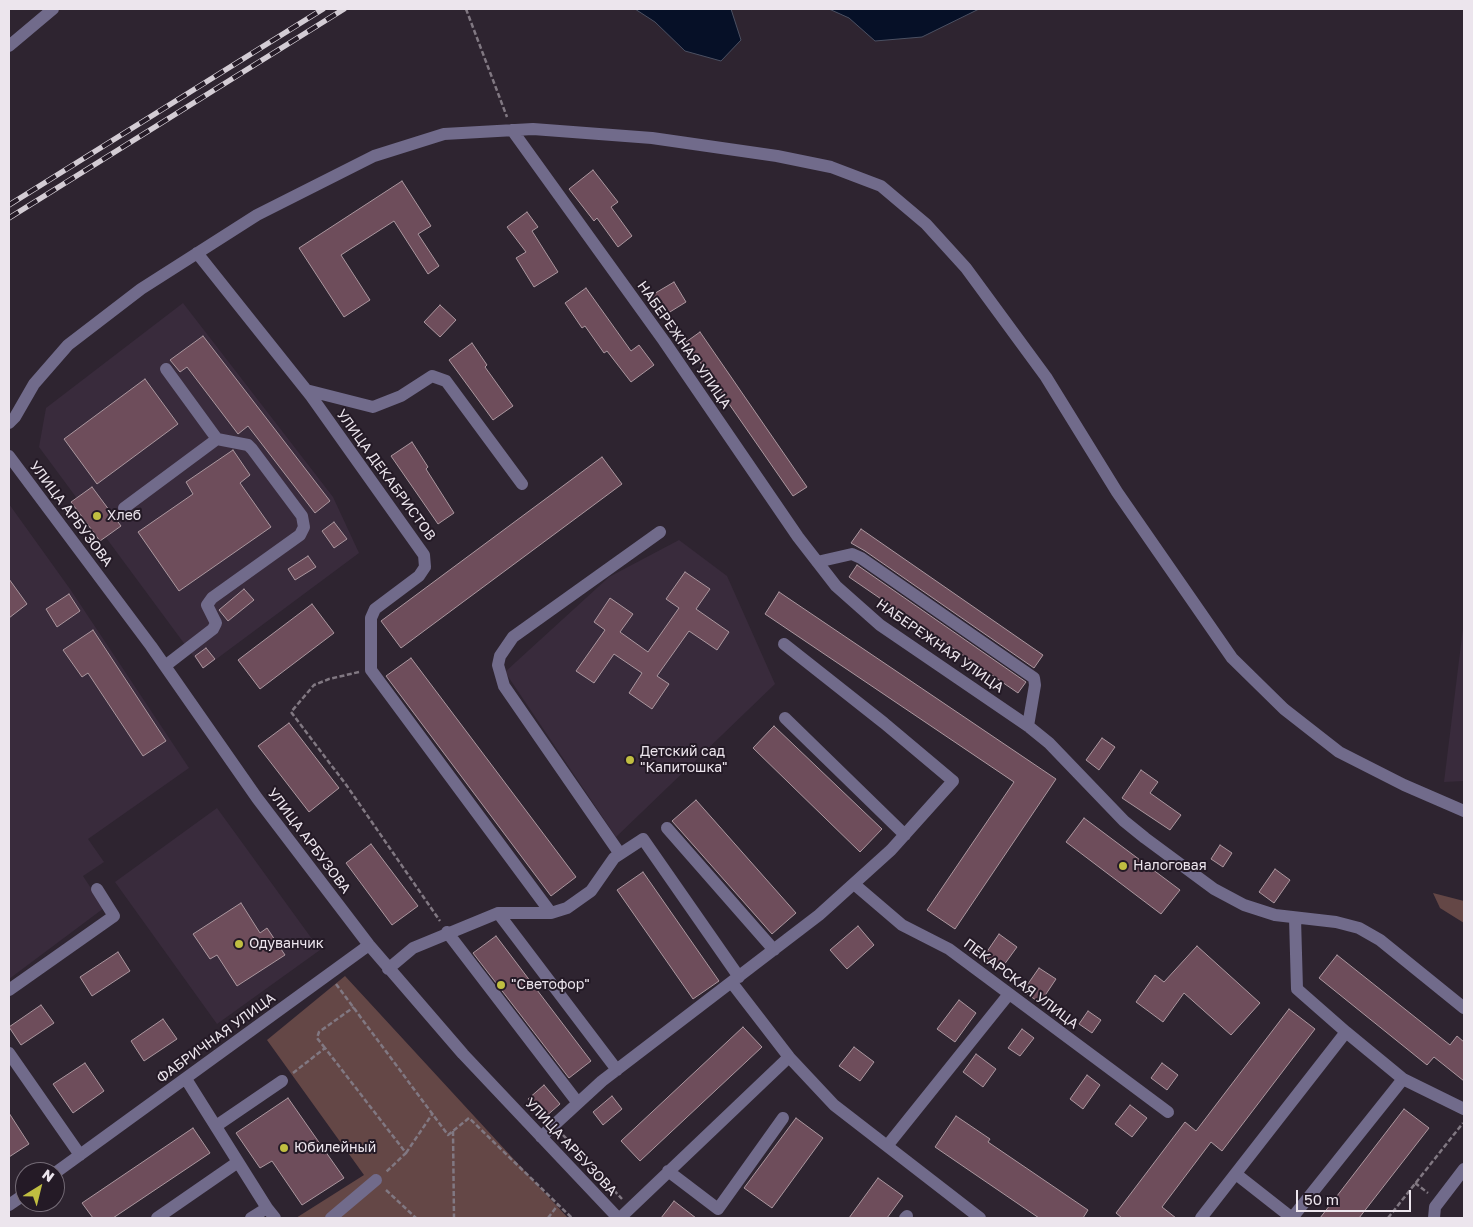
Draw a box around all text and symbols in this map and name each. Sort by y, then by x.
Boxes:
street label: НАБЕРЕЖНАЯ УЛИЦА [634,278,734,412]
street label: УЛИЦА ДЕКАБРИСТОВ [333,406,439,544]
street label: УЛИЦА АРБУЗОВА [26,458,116,570]
place label: Хлеб [107,508,141,524]
marker: Хлеб [91,510,103,522]
street label: НАБЕРЕЖНАЯ УЛИЦА [873,596,1007,696]
place label: Детский сад "Капитошка" [640,744,728,776]
marker: Детский сад "Капитошка" [624,754,636,766]
street label: УЛИЦА АРБУЗОВА [264,785,354,897]
place label: Налоговая [1133,858,1207,874]
marker: Налоговая [1117,860,1129,872]
street label: ПЕКАРСКАЯ УЛИЦА [960,935,1082,1033]
place label: Одуванчик [249,936,324,952]
marker: Одуванчик [233,938,245,950]
place label: "Светофор" [511,977,590,993]
marker: "Светофор" [495,979,507,991]
street label: ФАБРИЧНАЯ УЛИЦА [153,989,279,1087]
street label: УЛИЦА АРБУЗОВА [521,1095,621,1199]
place label: Юбилейный [294,1140,376,1156]
marker: Юбилейный [278,1142,290,1154]
north arrow [15,1162,65,1212]
text: N [39,1165,58,1185]
scale bar [1298,1180,1413,1212]
text: 50 m [1304,1190,1339,1208]

